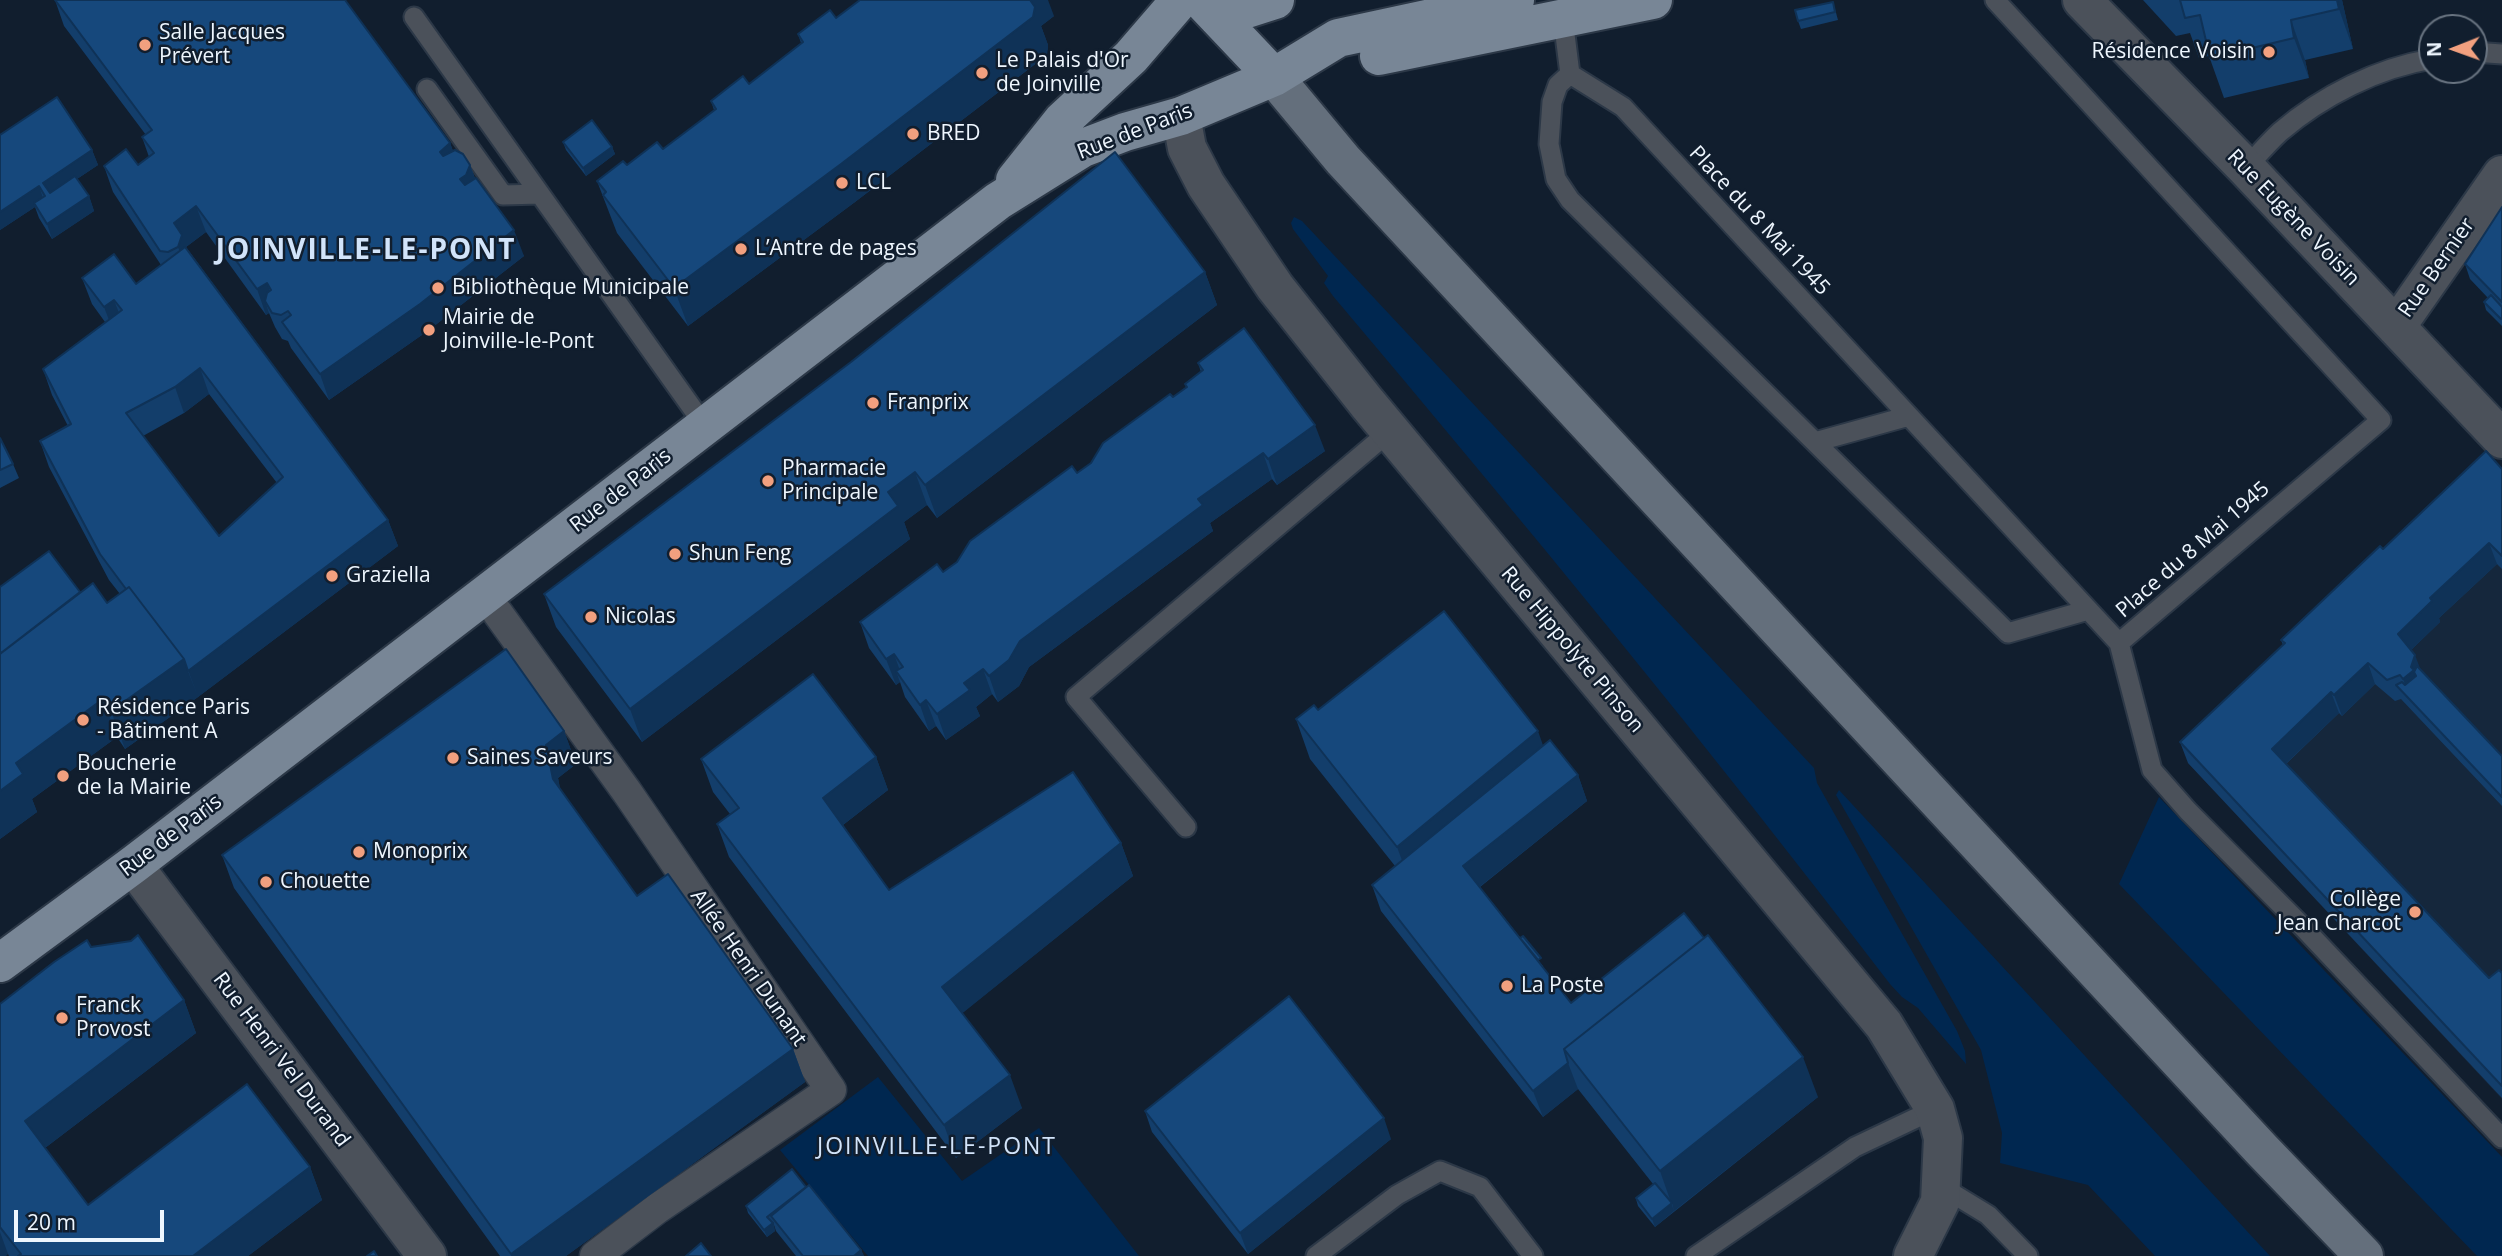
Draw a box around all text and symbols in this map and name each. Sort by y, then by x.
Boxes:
north arrow [2418,14,2488,84]
place label: Salle Jacques Prévert [159,20,285,70]
marker: Salle Jacques Prévert [137,37,153,53]
place label: Résidence Voisin [2091,39,2255,65]
text: N [2421,41,2447,57]
marker: Résidence Voisin [2261,44,2277,60]
place label: Le Palais d'Or de Joinville [996,48,1129,98]
marker: Le Palais d'Or de Joinville [974,65,990,81]
street label: Rue de Paris [1074,98,1196,166]
place label: BRED [927,121,980,147]
marker: BRED [905,126,921,142]
street label: Place du 8 Mai 1945 [1683,141,1835,301]
street label: Rue Eugène Voisin [2222,145,2364,291]
place label: LCL [856,170,891,196]
marker: LCL [834,175,850,191]
street label: Rue Bernier [2394,213,2480,323]
district label: JOINVILLE-LE-PONT [218,234,514,268]
place label: L’Antre de pages [755,236,917,262]
marker: L’Antre de pages [733,241,749,257]
place label: Bibliothèque Municipale [452,275,689,301]
marker: Bibliothèque Municipale [430,280,446,296]
place label: Mairie de Joinville-le-Pont [443,305,594,355]
marker: Mairie de Joinville-le-Pont [421,322,437,338]
place label: Franprix [887,390,969,416]
marker: Franprix [865,395,881,411]
street label: Rue de Paris [565,444,677,538]
place label: Pharmacie Principale [782,456,886,506]
marker: Pharmacie Principale [760,473,776,489]
street label: Place du 8 Mai 1945 [2111,477,2275,623]
place label: Shun Feng [689,541,792,567]
marker: Shun Feng [667,546,683,562]
street label: Rue Hippolyte Pinson [1495,562,1649,738]
place label: Graziella [346,563,431,589]
marker: Graziella [324,568,340,584]
place label: Nicolas [605,604,676,630]
marker: Nicolas [583,609,599,625]
place label: Résidence Paris - Bâtiment A [97,695,250,745]
marker: Résidence Paris - Bâtiment A [75,712,91,728]
place label: Saines Saveurs [467,745,613,771]
marker: Saines Saveurs [445,750,461,766]
place label: Boucherie de la Mairie [77,751,191,801]
marker: Boucherie de la Mairie [55,768,71,784]
street label: Rue de Paris [115,789,227,883]
place label: Monoprix [373,839,468,865]
marker: Monoprix [351,844,367,860]
place label: Chouette [280,869,370,895]
marker: Chouette [258,874,274,890]
street label: Allée Henri Dunant [684,885,812,1051]
place label: Collège Jean Charcot [2277,887,2401,937]
marker: Collège Jean Charcot [2407,904,2423,920]
street label: Rue Henri Vel Durand [207,968,355,1152]
place label: La Poste [1521,973,1604,999]
marker: La Poste [1499,978,1515,994]
place label: Franck Provost [76,993,150,1043]
marker: Franck Provost [54,1010,70,1026]
district label: JOINVILLE-LE-PONT [819,1133,1055,1161]
scale bar [18,1196,168,1240]
text: 20 m [27,1208,76,1236]

